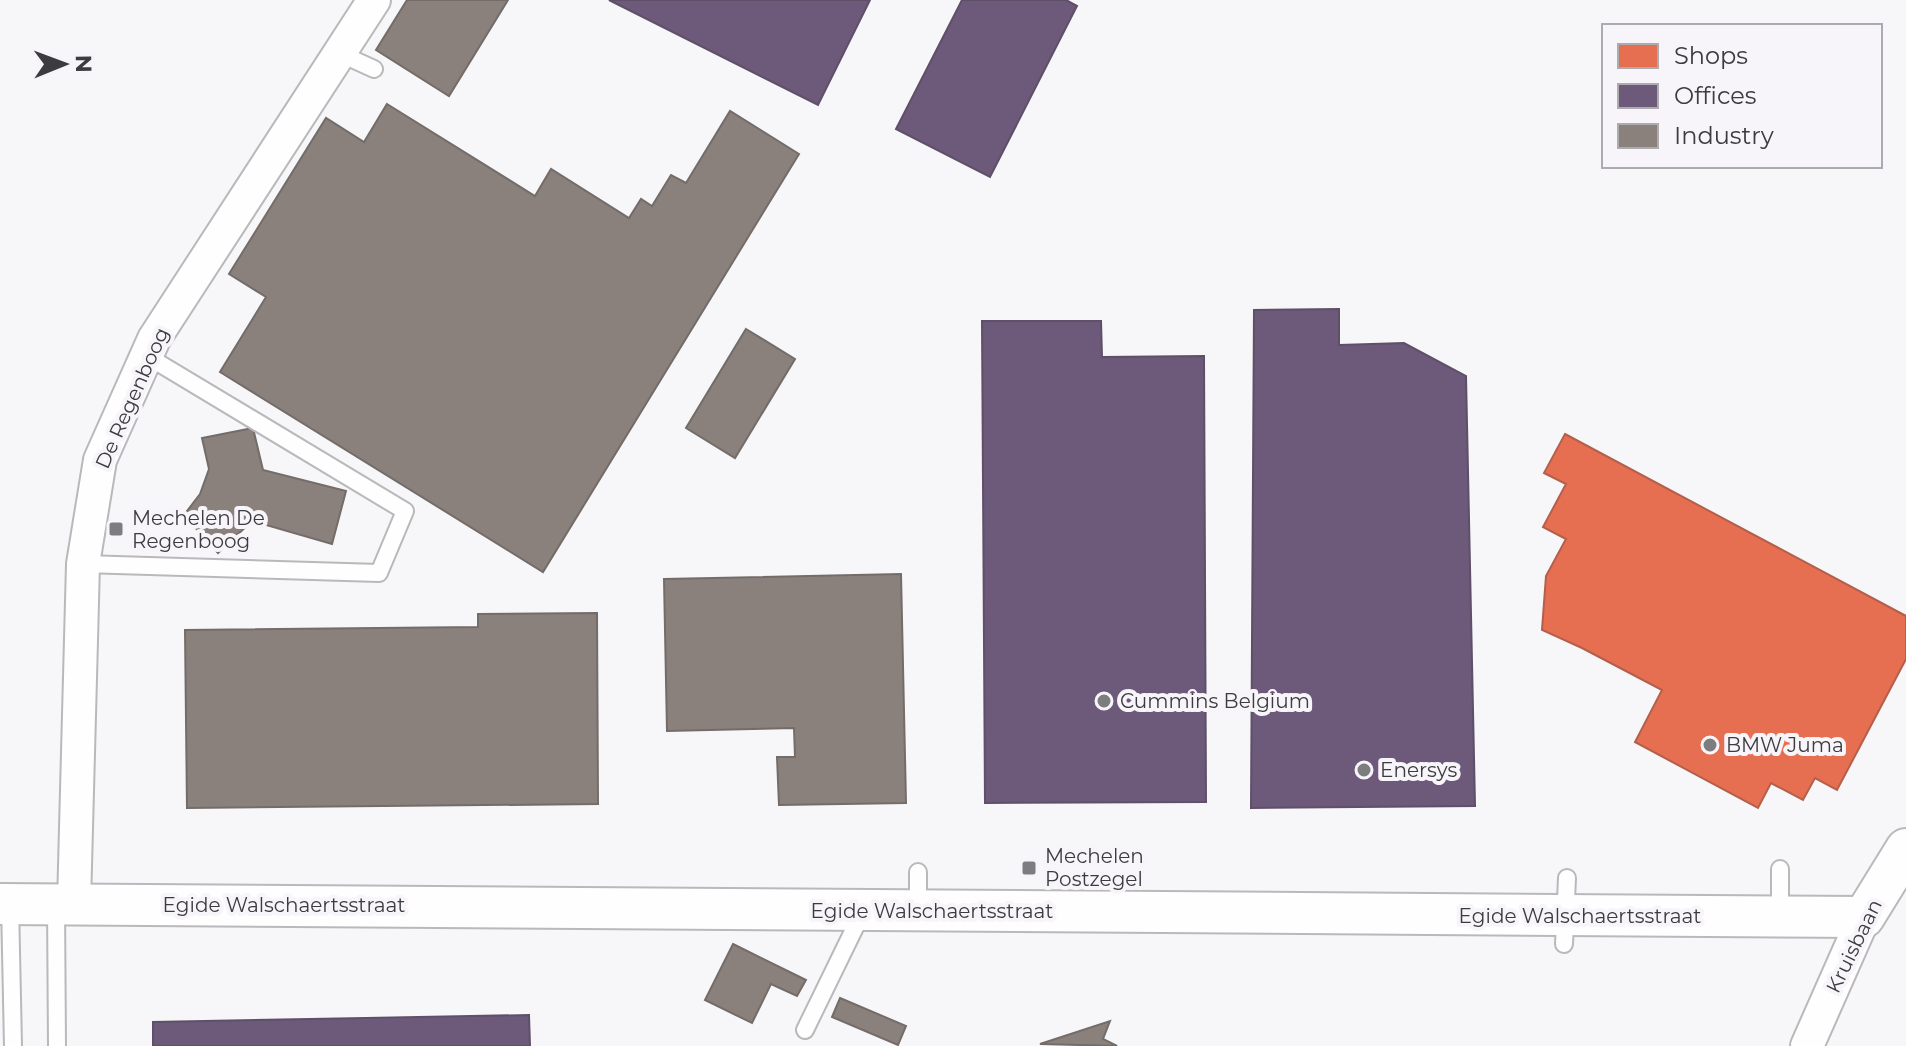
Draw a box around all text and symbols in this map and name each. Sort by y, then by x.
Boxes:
north arrow [24,24,104,104]
legend [1602,24,1882,168]
text: Shops [1674,41,1748,70]
text: N [70,55,97,73]
text: Offices [1674,81,1756,110]
text: Industry [1674,121,1774,150]
street label: De Regenboog [90,324,174,472]
place label: Mechelen De Regenboog [132,506,265,553]
marker: Mechelen De Regenboog [107,520,125,538]
place label: Cummins Belgium [1120,689,1310,713]
marker: Cummins Belgium [1095,692,1113,710]
place label: BMW Juma [1726,733,1844,757]
marker: BMW Juma [1701,736,1719,754]
place label: Enersys [1380,758,1457,782]
marker: Enersys [1355,761,1373,779]
place label: Mechelen Postzegel [1045,844,1144,891]
marker: Mechelen Postzegel [1020,859,1038,877]
street label: Egide Walschaertsstraat [163,893,405,917]
street label: Kruisbaan [1821,895,1887,997]
street label: Egide Walschaertsstraat [811,899,1053,923]
street label: Egide Walschaertsstraat [1459,904,1701,928]

